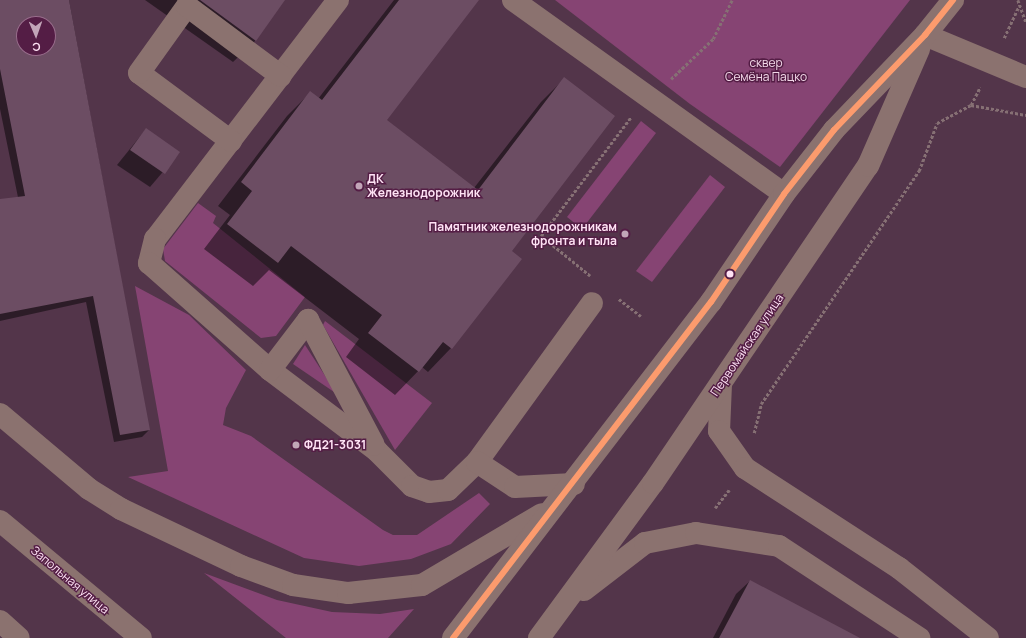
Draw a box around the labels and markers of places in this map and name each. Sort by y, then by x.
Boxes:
place label: ДК Железнодорожник [367,172,480,200]
marker: ДК Железнодорожник [354,181,364,191]
place label: Памятник железнодорожникам фронта и тыла [429,220,617,248]
marker: Памятник железнодорожникам фронта и тыла [620,229,630,239]
unlabelled marker [725,269,735,279]
place label: ФД21-3031 [304,438,366,452]
marker: ФД21-3031 [291,440,301,450]

